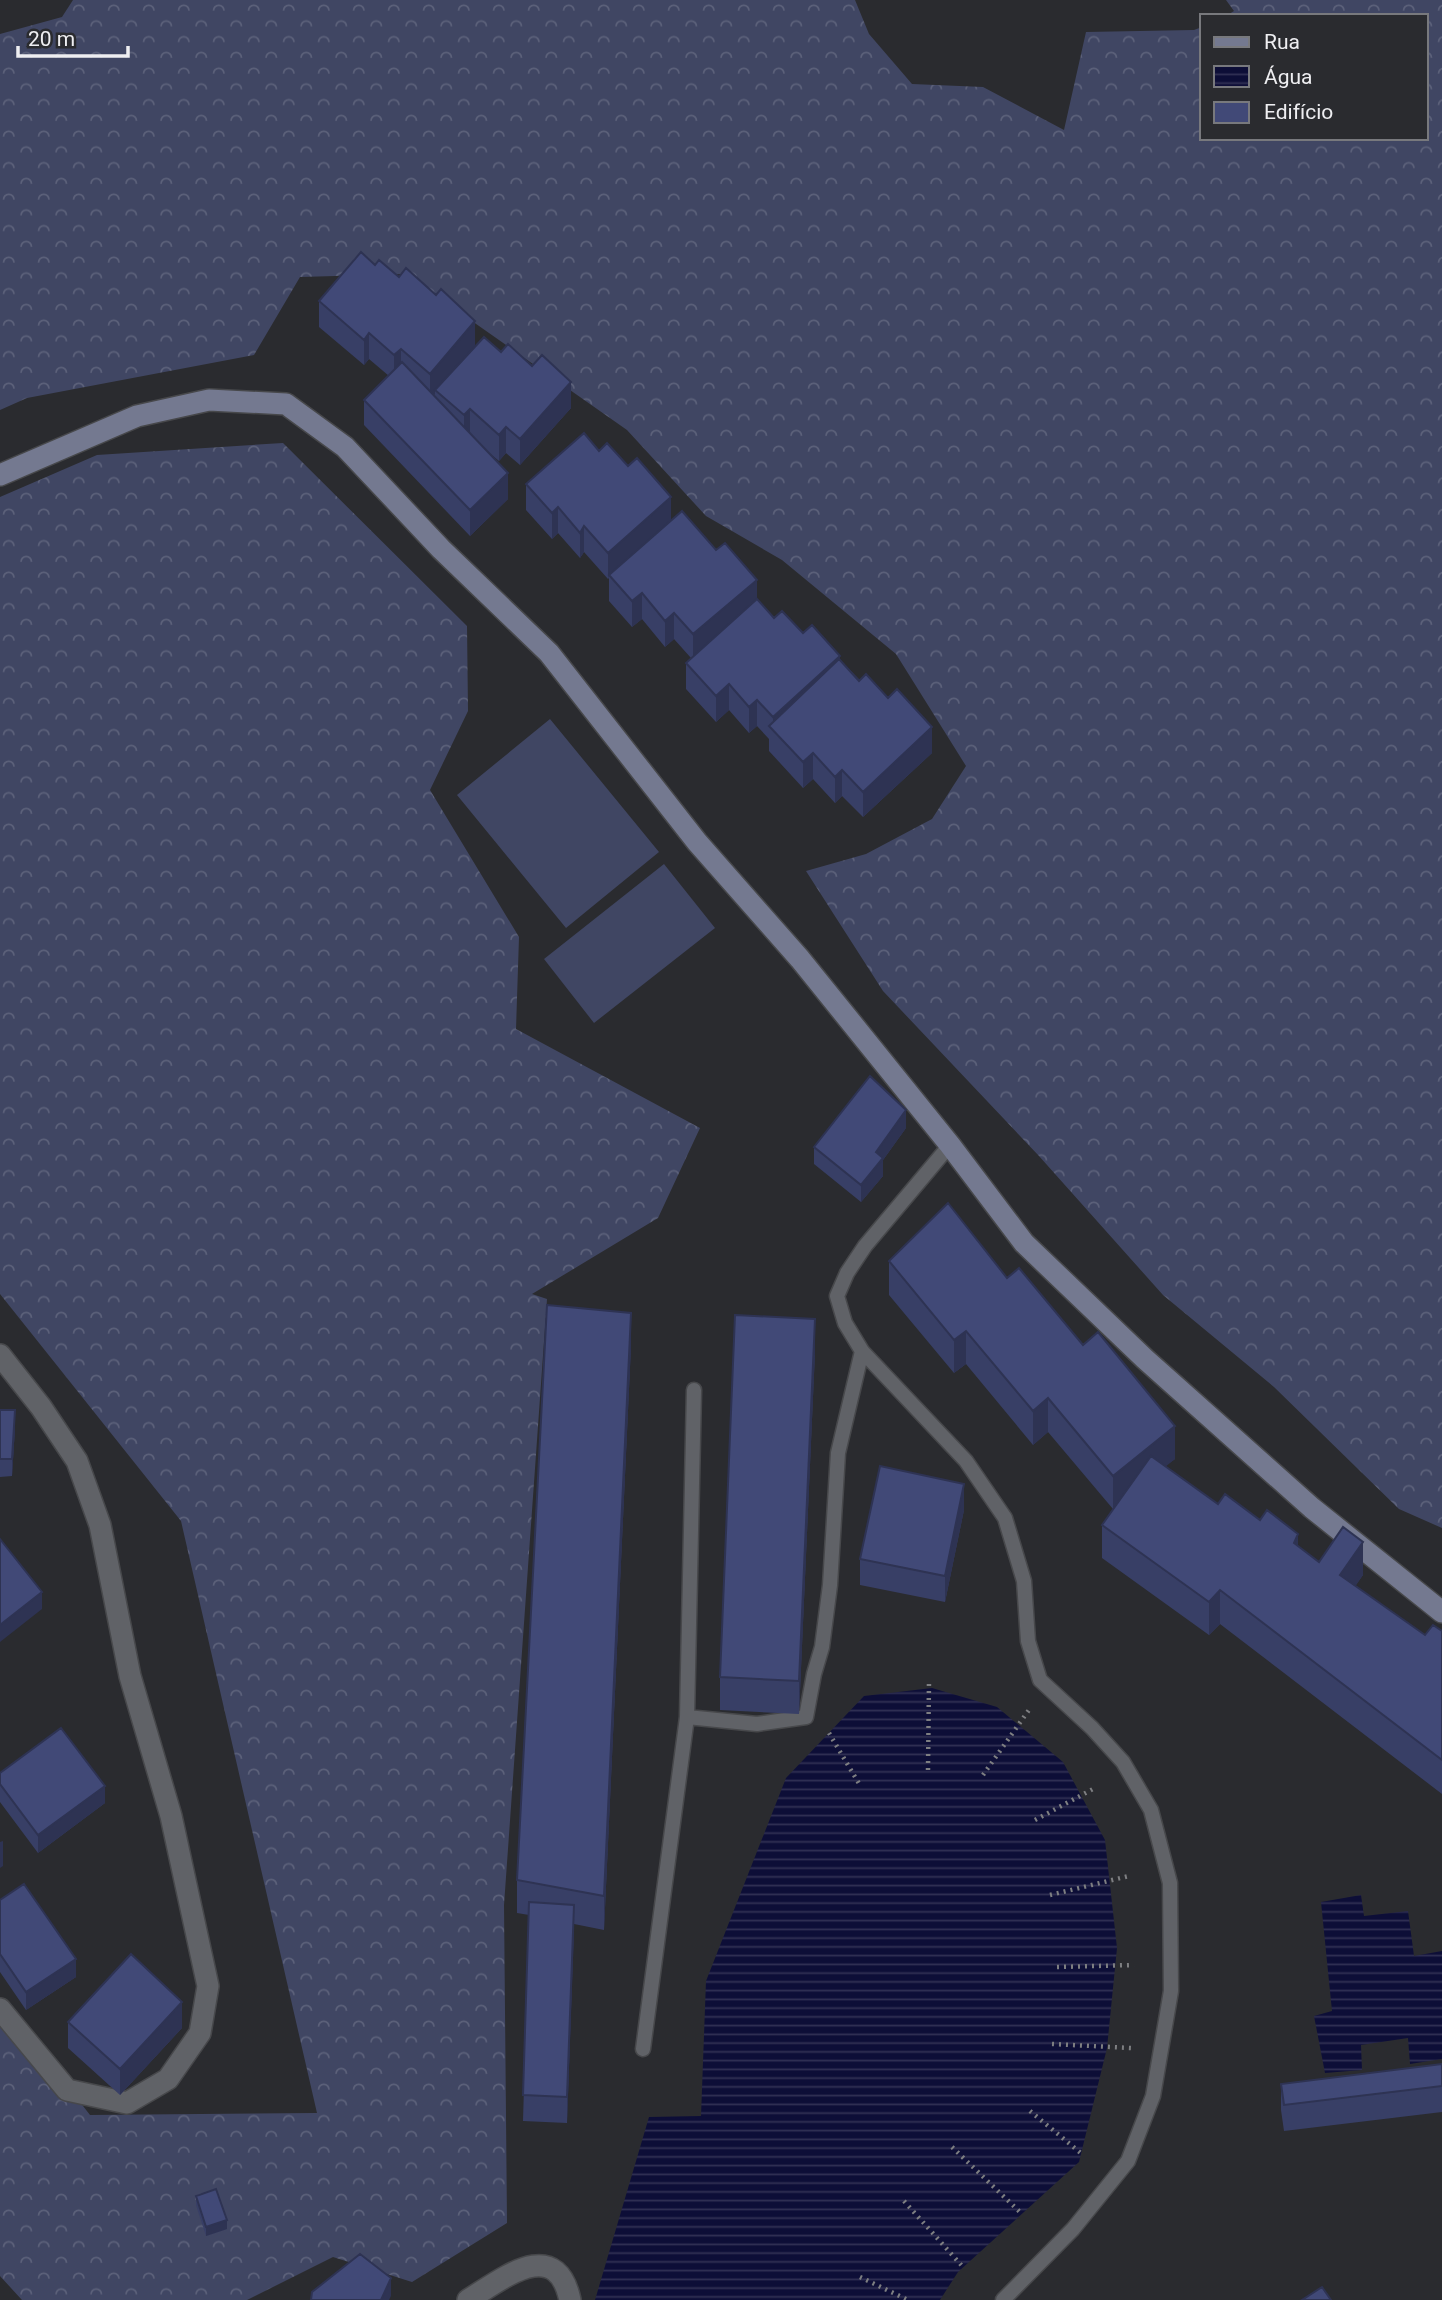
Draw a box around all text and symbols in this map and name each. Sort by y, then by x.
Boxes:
scale bar [18,14,128,58]
legend [1200,14,1428,140]
text: 20 m [28,27,75,51]
text: Rua [1264,30,1300,54]
text: Água [1264,65,1313,89]
text: Edifício [1264,100,1333,124]

